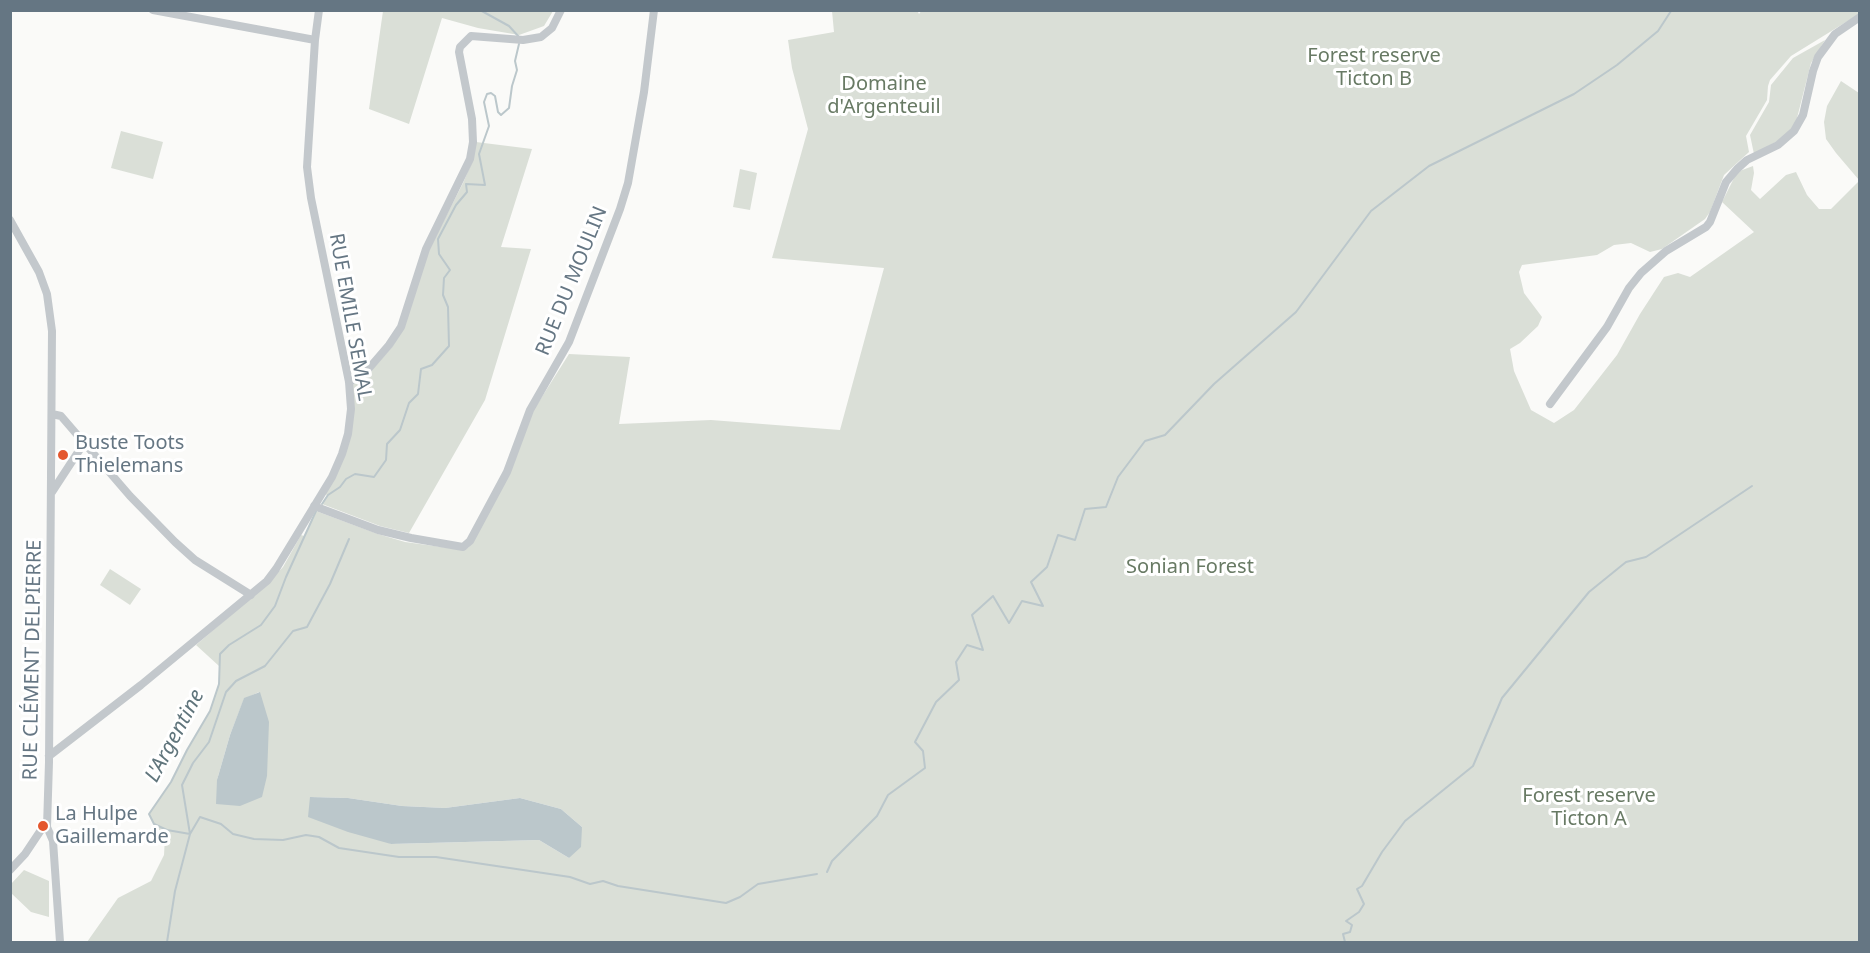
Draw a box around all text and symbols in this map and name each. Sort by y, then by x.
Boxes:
park label: Forest reserve Ticton B [1307,44,1441,91]
park label: Domaine d'Argenteuil [827,72,941,119]
street label: RUE DU MOULIN [531,203,613,359]
street label: RUE EMILE SEMAL [323,231,377,403]
place label: Buste Toots Thielemans [75,431,184,478]
marker: Buste Toots Thielemans [56,448,70,462]
street label: RUE CLÉMENT DELPIERRE [19,540,47,780]
park label: Sonian Forest [1126,555,1254,579]
water label: L'Argentine [140,685,210,787]
park label: Forest reserve Ticton A [1522,784,1656,831]
place label: La Hulpe Gaillemarde [55,802,169,849]
marker: La Hulpe Gaillemarde [36,819,50,833]

